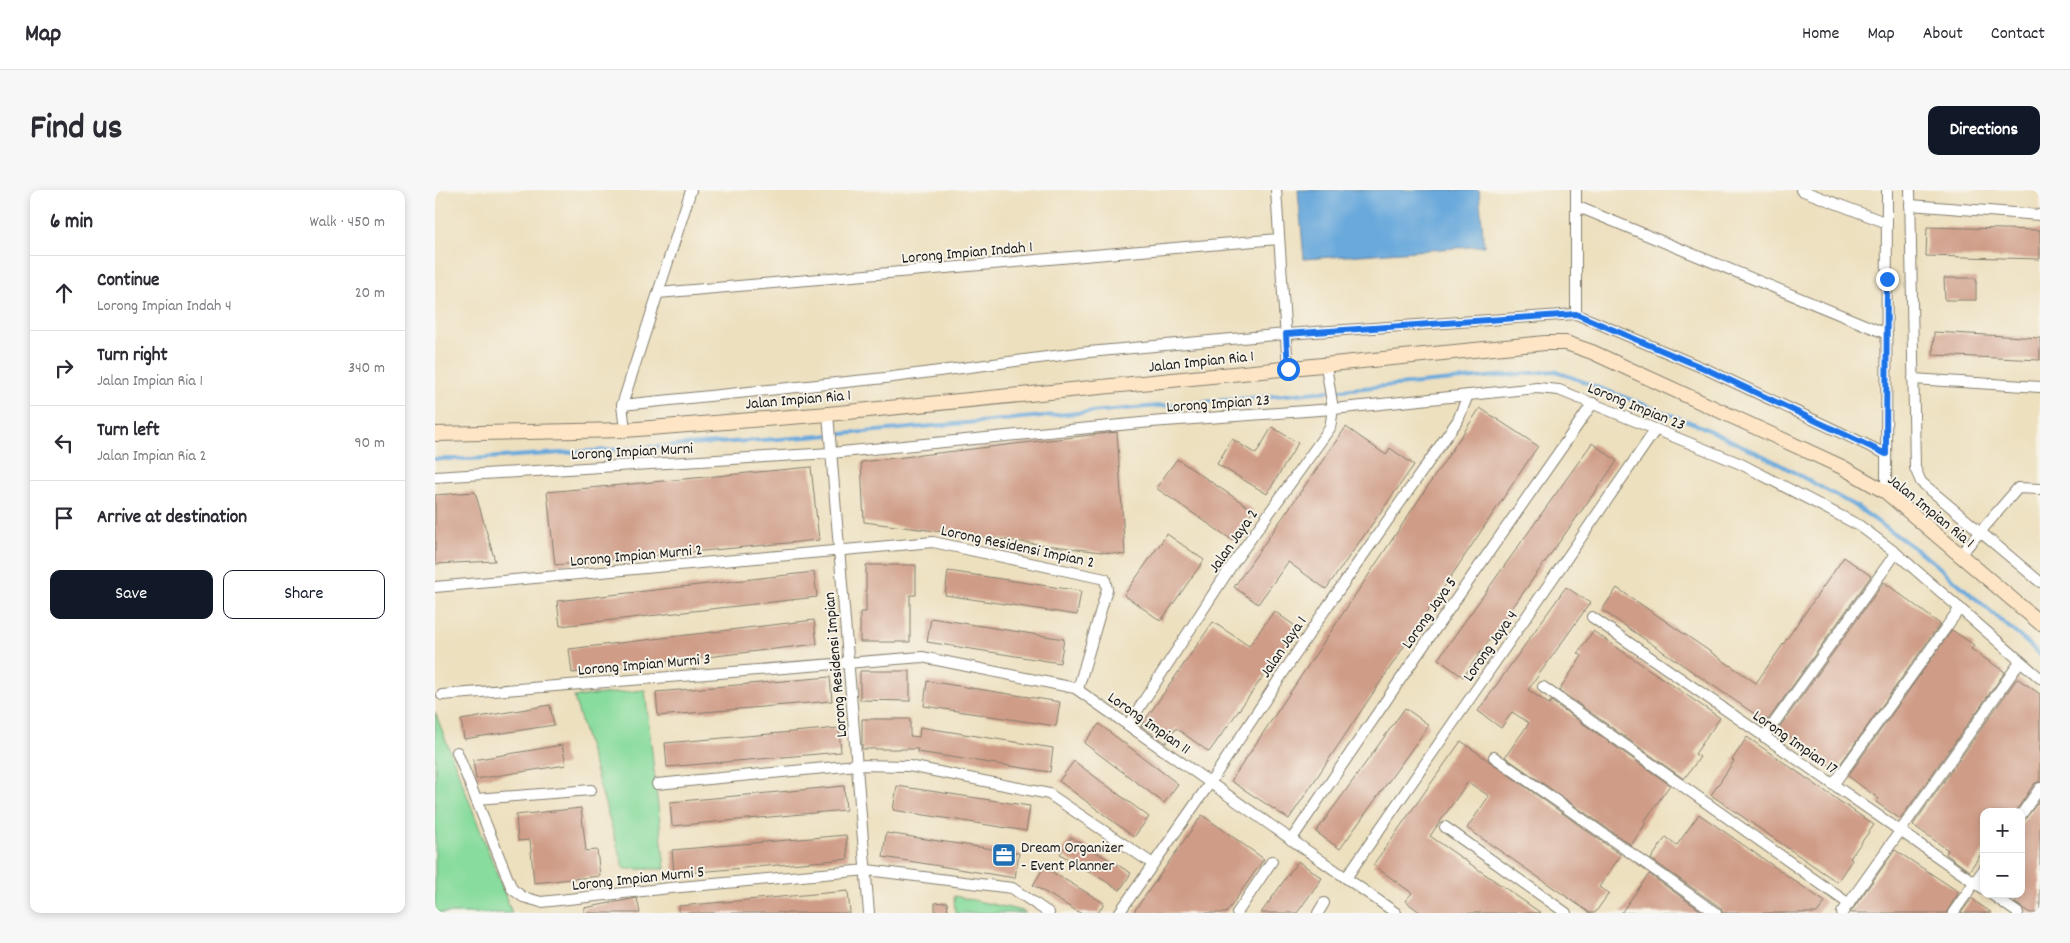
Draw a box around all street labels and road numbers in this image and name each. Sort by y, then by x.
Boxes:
street label: Lorong Impian Indah 1 [901,236,1034,271]
street label: Jalan Impian Ria 1 [1147,346,1255,379]
street label: Lorong Impian 23 [1584,377,1688,437]
street label: Jalan Impian Ria 1 [744,384,852,417]
street label: Lorong Impian 23 [1166,389,1271,420]
street label: Lorong Impian Murni [571,438,694,467]
street label: Jalan Impian Ria 1 [1882,470,1979,554]
street label: Jalan Jaya 2 [1203,505,1265,578]
street label: Lorong Residensi Impian 2 [939,520,1096,575]
street label: Lorong Impian Murni 2 [569,539,703,574]
street label: Lorong Jaya 5 [1397,573,1463,654]
street label: Lorong Residensi Impian [819,591,854,738]
street label: Lorong Jaya 4 [1458,606,1524,687]
street label: Jalan Jaya 1 [1255,612,1313,683]
street label: Lorong Impian Murni 3 [577,648,711,683]
street label: Lorong Impian 11 [1102,687,1195,761]
street label: Lorong Impian 17 [1747,705,1842,781]
street label: Lorong Impian Murni 5 [571,861,706,898]

